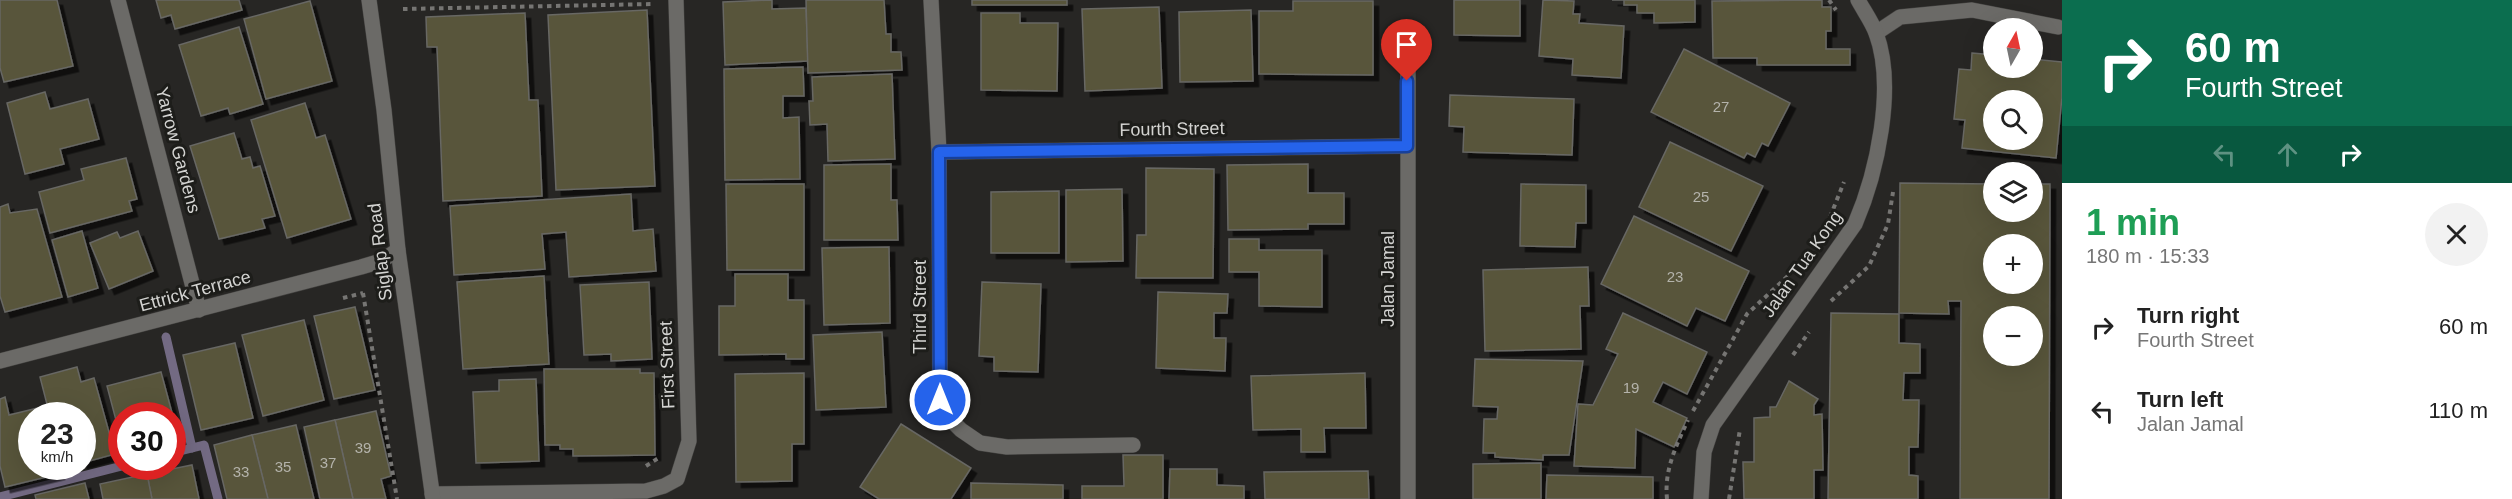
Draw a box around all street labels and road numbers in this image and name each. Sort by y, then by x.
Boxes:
street label: Yarrow Gardens [152,85,204,215]
street label: Fourth Street [1119,118,1225,140]
street label: Siglap Road [364,202,396,302]
street label: Jalan Tua Kong [1758,207,1846,321]
street label: Jalan Jamal [1378,231,1398,327]
street label: Third Street [910,260,930,354]
street label: Ettrick Terrace [137,266,253,316]
street label: First Street [655,321,679,409]

